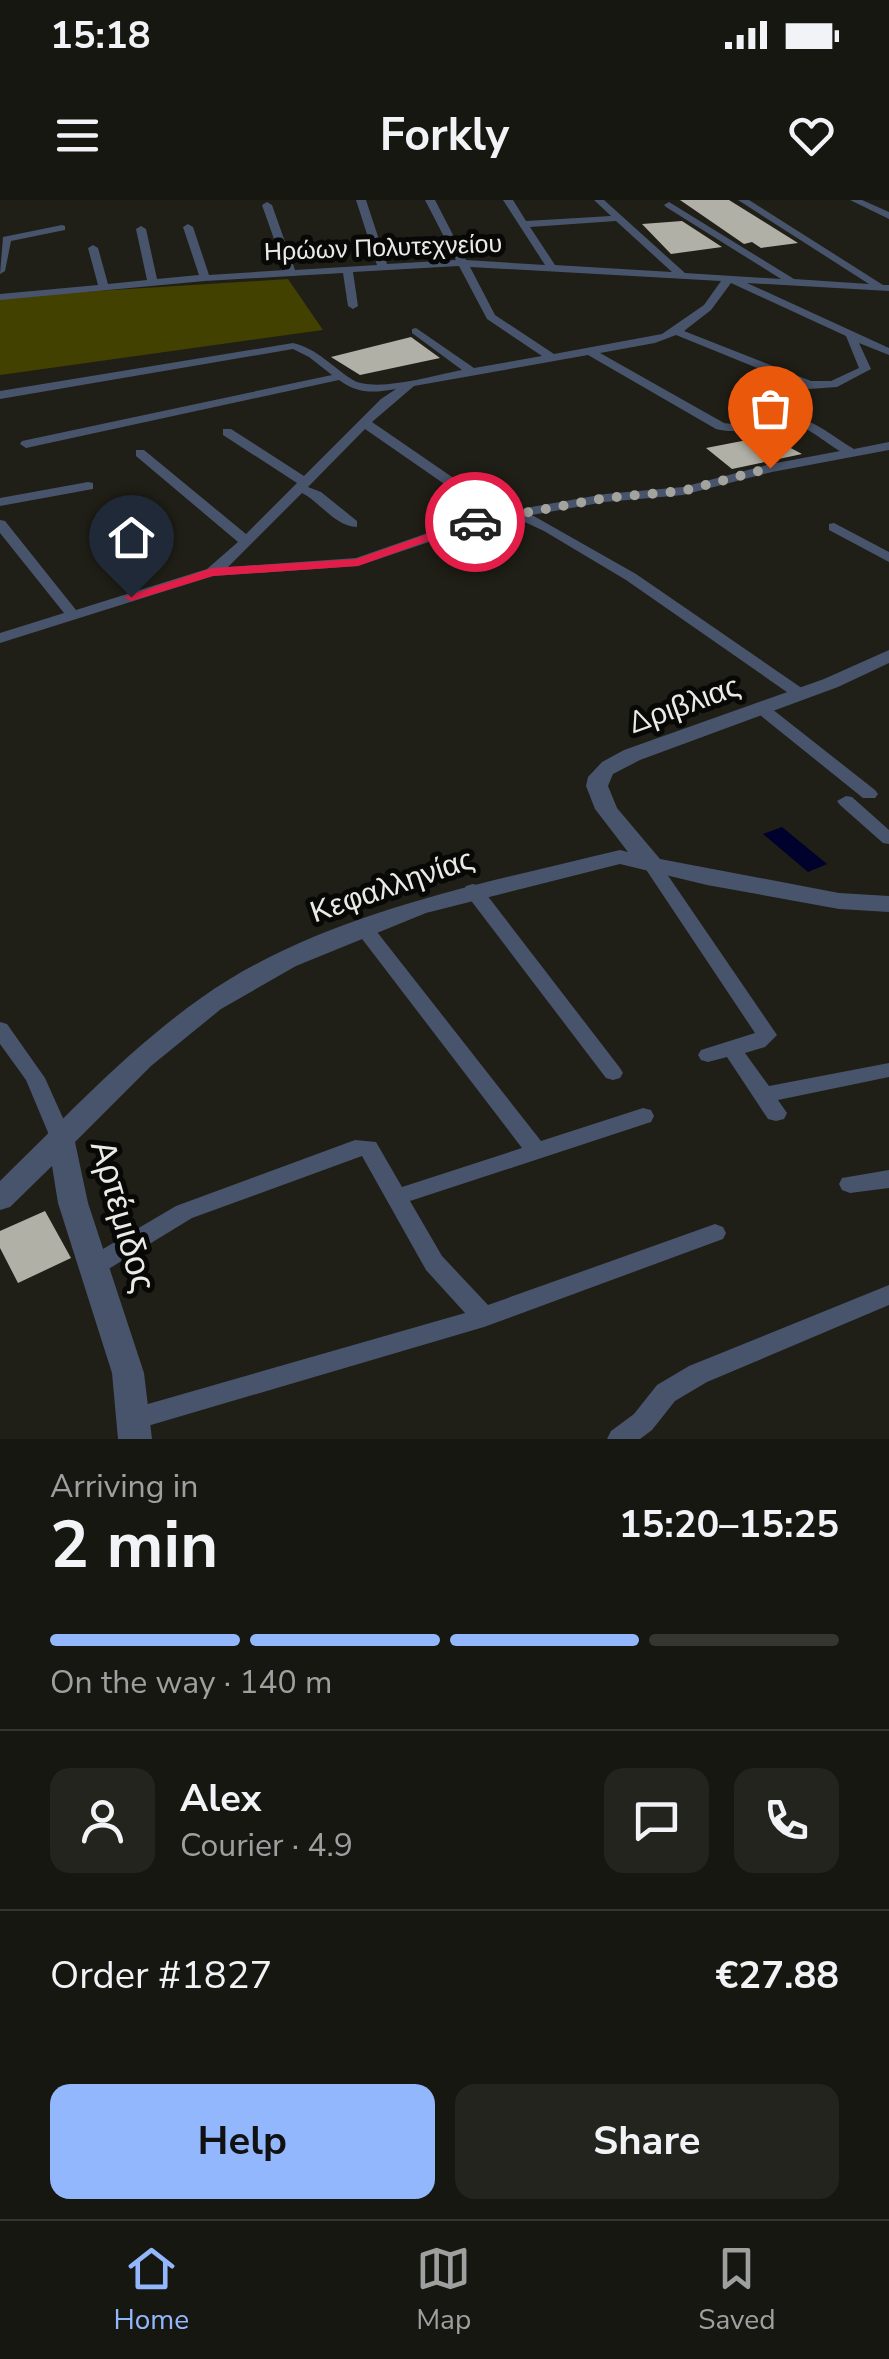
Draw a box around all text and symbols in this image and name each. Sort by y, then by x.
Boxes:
text: 15:18 [50,10,151,61]
text: Forkly [380,105,509,166]
icon: menu [50,108,105,163]
icon: heart [784,108,839,163]
street label: Ηρώων Πολυτεχνείου [263,227,503,269]
pin [728,366,813,469]
icon: bag [743,381,798,436]
courier [425,472,525,572]
pin [89,495,174,598]
icon: car [448,495,503,550]
icon: home [104,510,159,565]
street label: Δριβλιας [622,666,746,744]
street label: Κεφαλληνίας [305,839,479,933]
street label: Αρτέμιδος [79,1135,167,1297]
text: Arriving in [50,1465,198,1508]
text: 15:20–15:25 [619,1499,839,1550]
text: 2 min [50,1501,218,1590]
text: On the way · 140 m [50,1661,332,1704]
button: person [50,1768,155,1873]
button: chat [604,1768,709,1873]
button: phone [734,1768,839,1873]
text: Alex [180,1773,261,1824]
text: Courier · 4.9 [180,1824,353,1867]
text: Order #1827 [50,1950,272,2001]
text: €27.88 [716,1950,839,2001]
button: Help [50,2084,435,2199]
button: Share [455,2084,839,2199]
tab: Home [113,2241,189,2339]
tab: Map [416,2241,471,2339]
tab: Saved [698,2241,776,2339]

